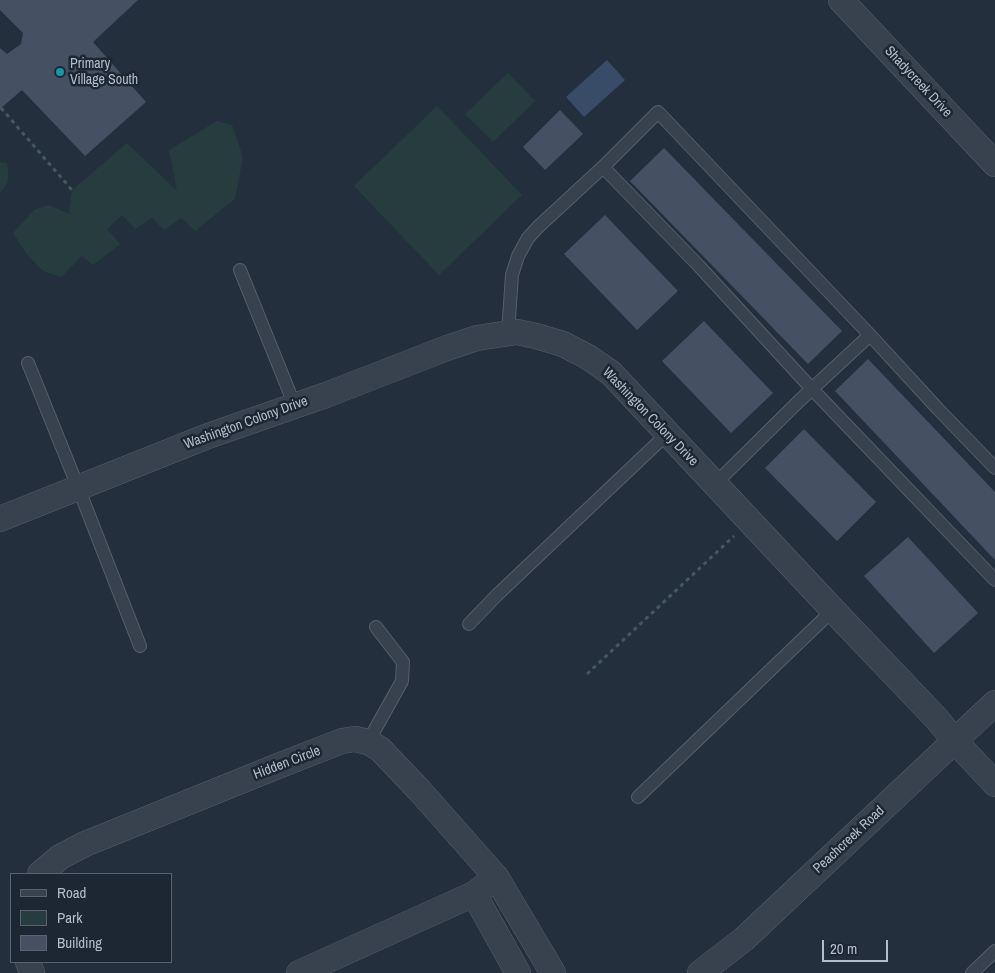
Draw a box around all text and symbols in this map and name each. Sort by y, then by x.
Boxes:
street label: Shadycreek Drive [881,43,955,121]
place label: Primary Village South [70,56,138,88]
marker: Primary Village South [54,66,66,78]
street label: Washington Colony Drive [599,364,701,470]
street label: Washington Colony Drive [182,393,310,453]
street label: Hidden Circle [251,743,323,783]
street label: Peachcreek Road [810,803,888,877]
legend [10,873,172,963]
text: Road [57,882,86,903]
text: Park [57,907,82,928]
scale bar [825,930,891,962]
text: Building [57,932,102,953]
text: 20 m [830,938,857,959]

